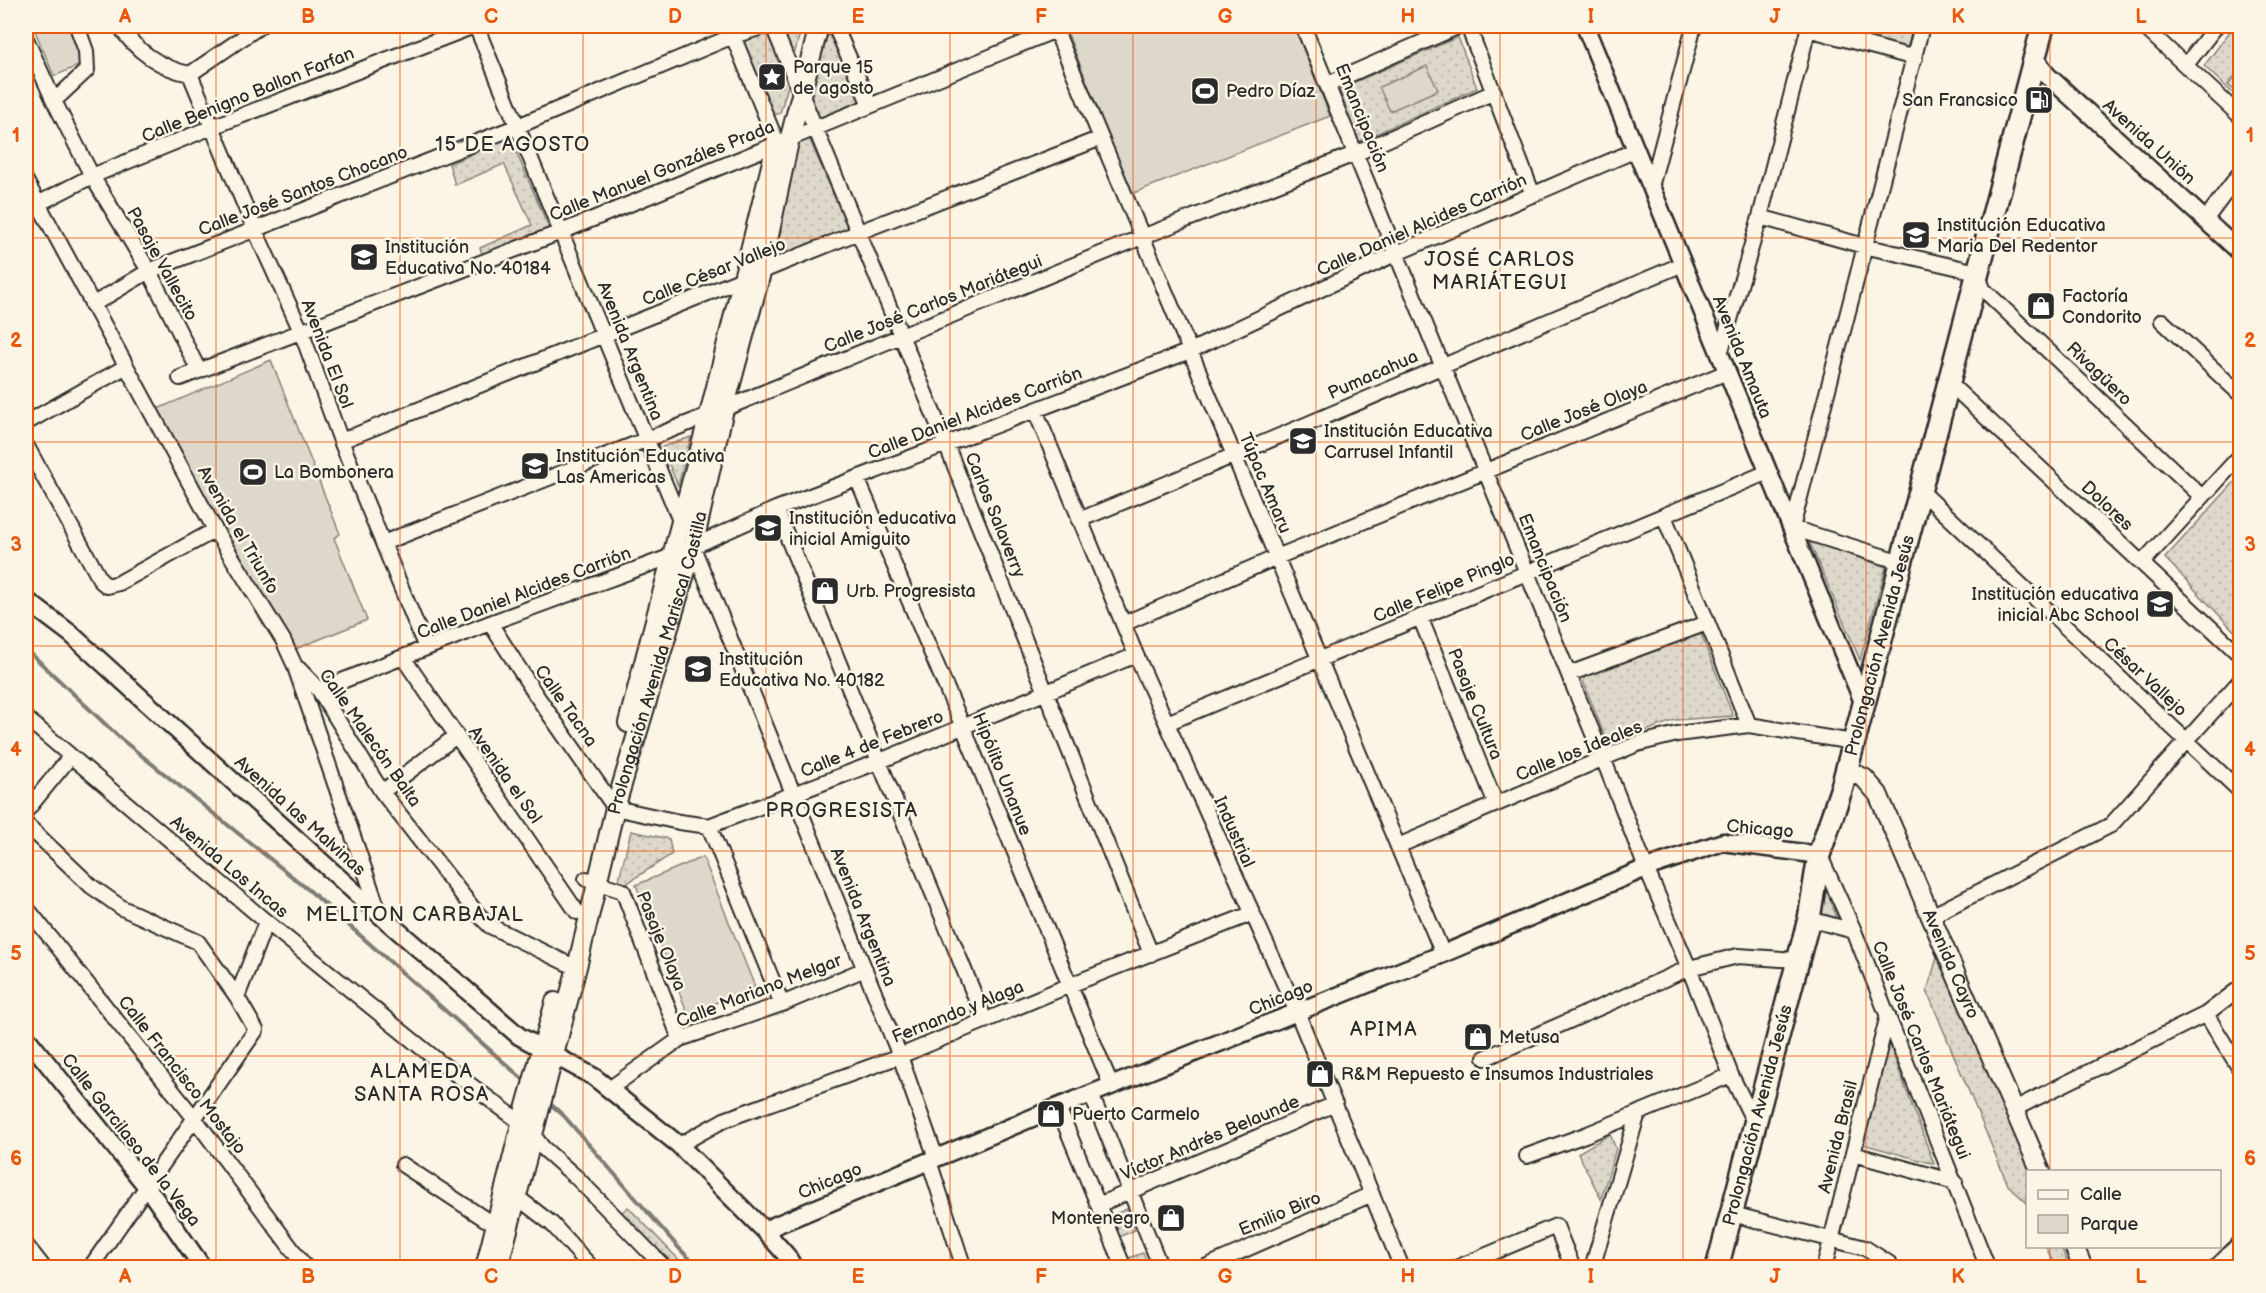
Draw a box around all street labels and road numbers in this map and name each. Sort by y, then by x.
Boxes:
street label: Calle Benigno Ballon Farfan [139,43,357,147]
street label: Emancipación [1331,60,1393,176]
street label: Avenida Unión [2098,95,2200,189]
street label: Calle Manuel Gonzáles Prada [546,116,778,226]
street label: Calle José Santos Chocano [195,141,411,241]
street label: Calle Daniel Alcides Carrión [1314,169,1530,281]
street label: Pasaje Vallecito [122,204,202,324]
street label: Calle César Vallejo [639,234,789,310]
street label: Calle José Carlos Mariátegui [821,251,1045,357]
street label: Avenida Argentina [593,279,667,423]
street label: Avenida Amauta [1708,292,1776,422]
street label: Avenida El Sol [297,297,357,411]
street label: Rivagüero [2062,338,2136,410]
street label: Pumacahua [1325,346,1421,404]
street label: Calle Daniel Alcides Carrión [865,362,1085,464]
street label: Calle José Olaya [1517,376,1651,446]
street label: Túpac Amaru [1234,430,1296,536]
street label: Carlos Salaverry [960,449,1030,582]
street label: Avenida el Triunfo [193,462,283,598]
street label: Dolores [2077,477,2137,535]
street label: Prolongación Avenida Mariscal Castilla [603,509,711,816]
street label: Emancipación [1514,510,1576,626]
street label: Prolongación Avenida Jesús [1840,533,1919,758]
street label: Calle Daniel Alcides Carrión [414,542,634,644]
street label: Calle Felipe Pinglo [1370,549,1518,627]
street label: César Vallejo [2099,633,2191,721]
street label: Pasaje Cultura [1443,645,1507,763]
street label: Calle Tacna [530,661,602,751]
street label: Calle Malecón Balta [315,665,425,811]
street label: Calle 4 de Febrero [797,706,947,782]
street label: Hipólito Unanue [968,709,1036,839]
street label: Calle los Ideales [1513,716,1645,786]
street label: Avenida el Sol [464,722,546,828]
street label: Avenida las Malvinas [230,752,370,880]
street label: Industrial [1209,793,1259,871]
street label: Avenida Los Incas [166,812,292,923]
street label: Chicago [1726,816,1794,842]
street label: Avenida Argentina [826,845,900,989]
street label: Pasaje Olaya [632,888,690,994]
street label: Avenida Cayro [1918,906,1984,1022]
street label: Calle José Carlos Mariátegui [1868,938,1974,1162]
street label: Calle Mariano Melgar [673,950,845,1032]
street label: Fernando y Alaga [889,976,1027,1048]
street label: Chicago [1246,976,1316,1020]
street label: Calle Francisco Mostajo [114,992,250,1158]
street label: Prolongación Avenida Jesús [1718,1002,1796,1228]
street label: Calle Garcilaso de la Vega [57,1049,205,1231]
street label: Avenida Brasil [1814,1079,1862,1195]
street label: Víctor Andrés Belaunde [1118,1091,1303,1185]
street label: Chicago [795,1158,865,1204]
street label: Emilio Biro [1236,1187,1324,1241]

